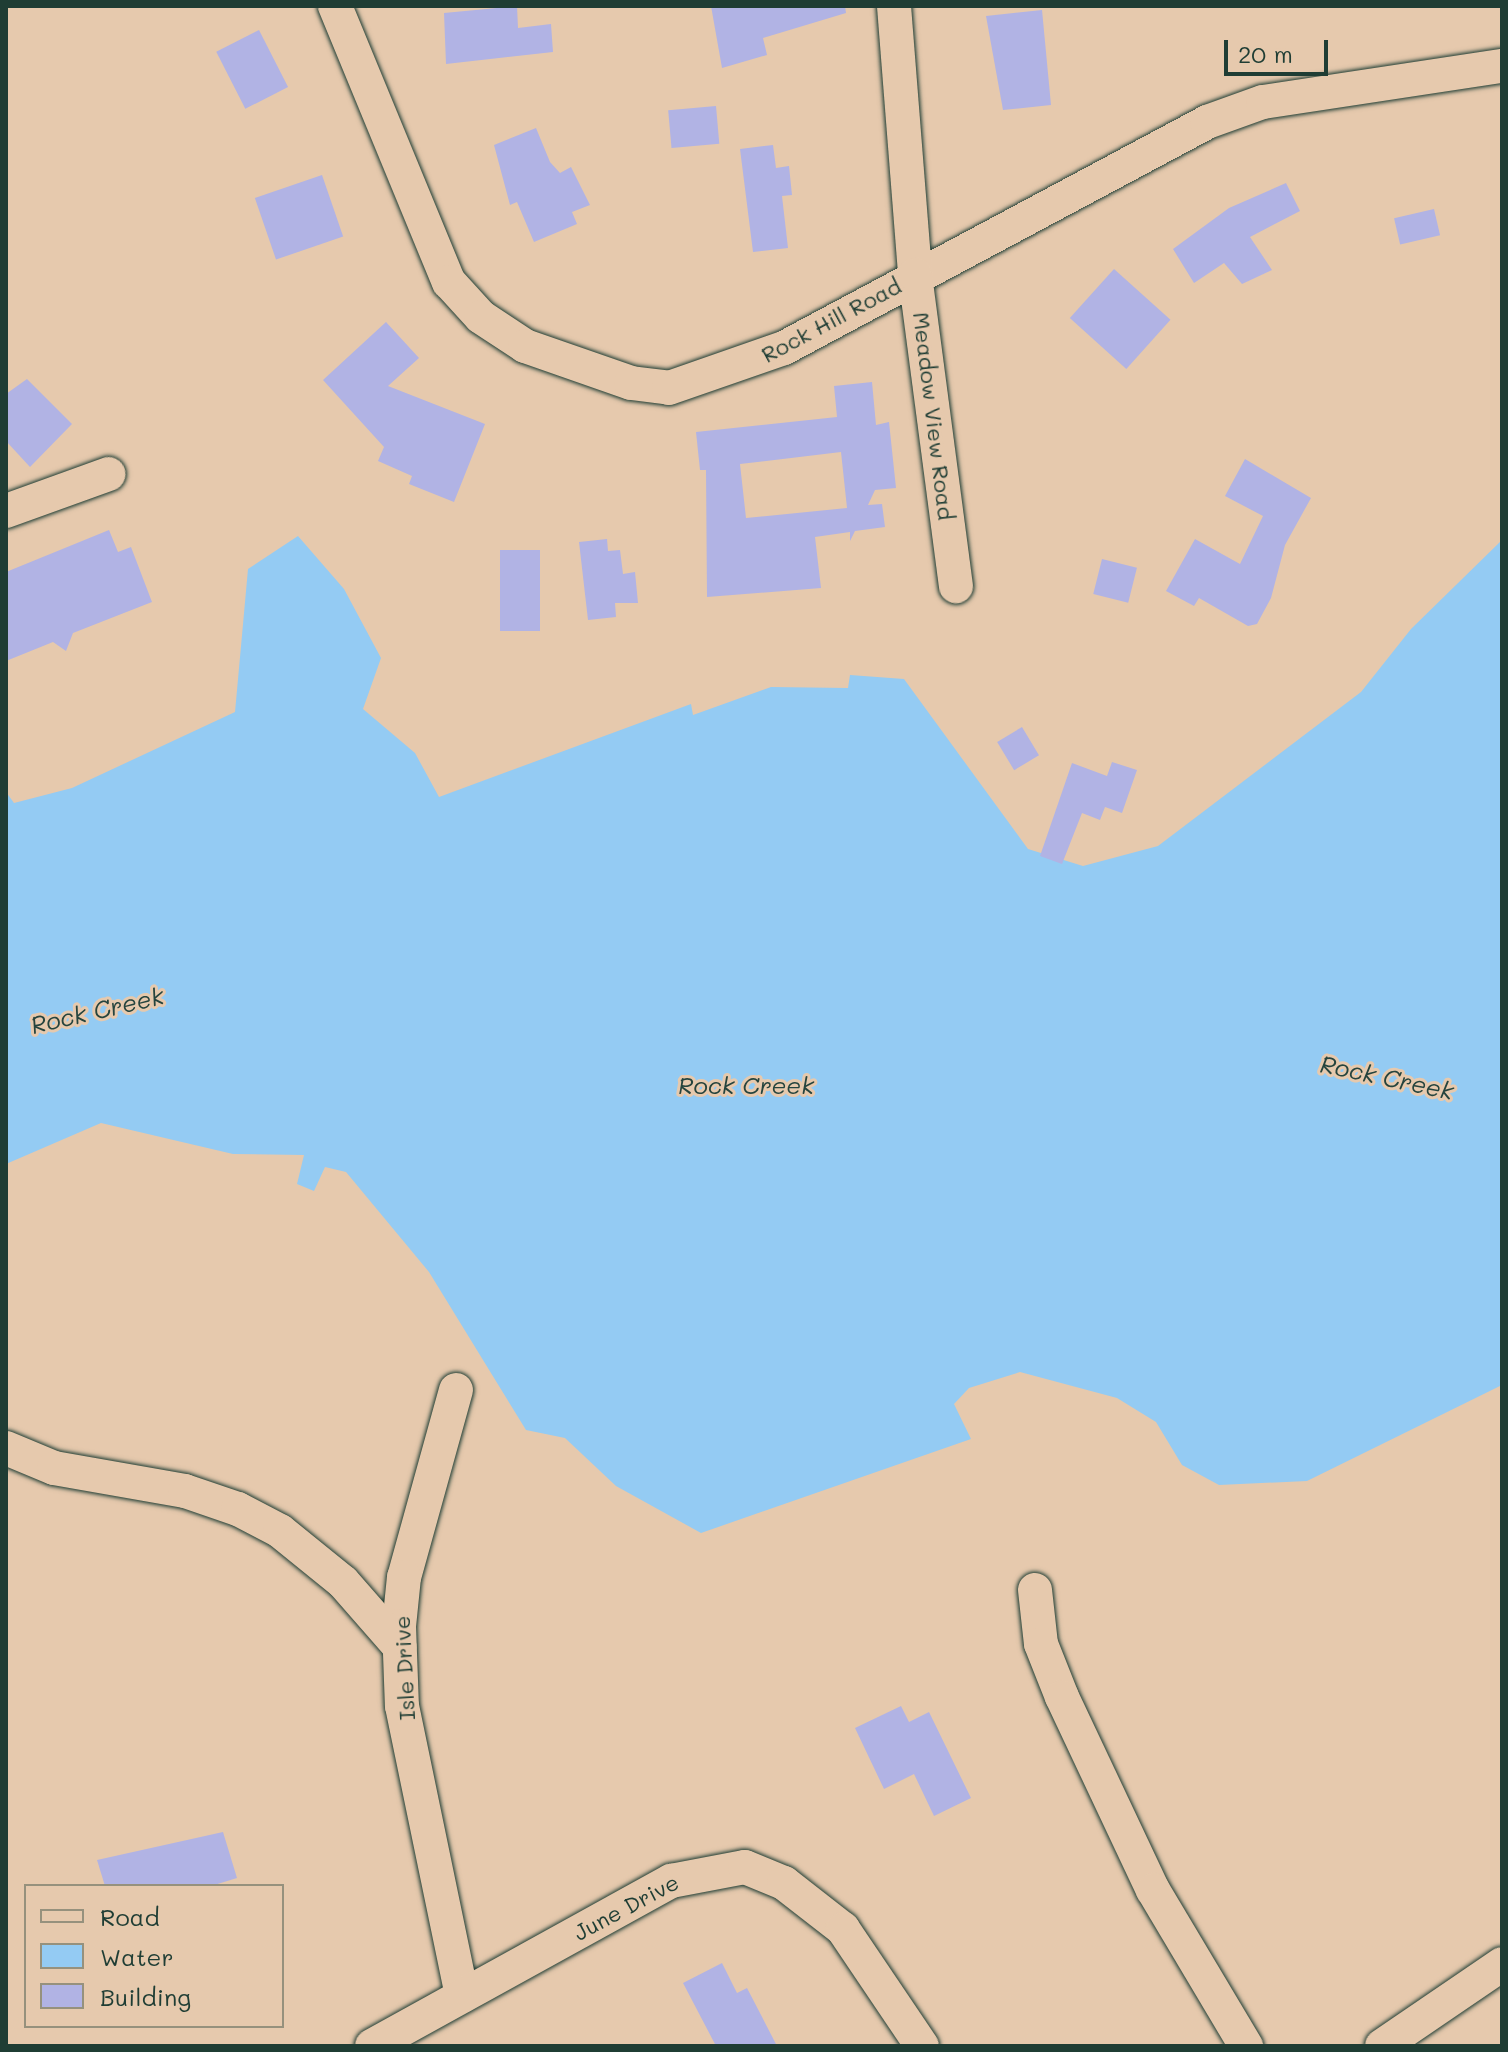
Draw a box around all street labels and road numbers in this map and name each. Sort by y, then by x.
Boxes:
street label: Rock Hill Road [757,272,905,368]
street label: Meadow View Road [908,310,960,522]
street label: Isle Drive [388,1615,420,1721]
street label: June Drive [569,1868,683,1946]

